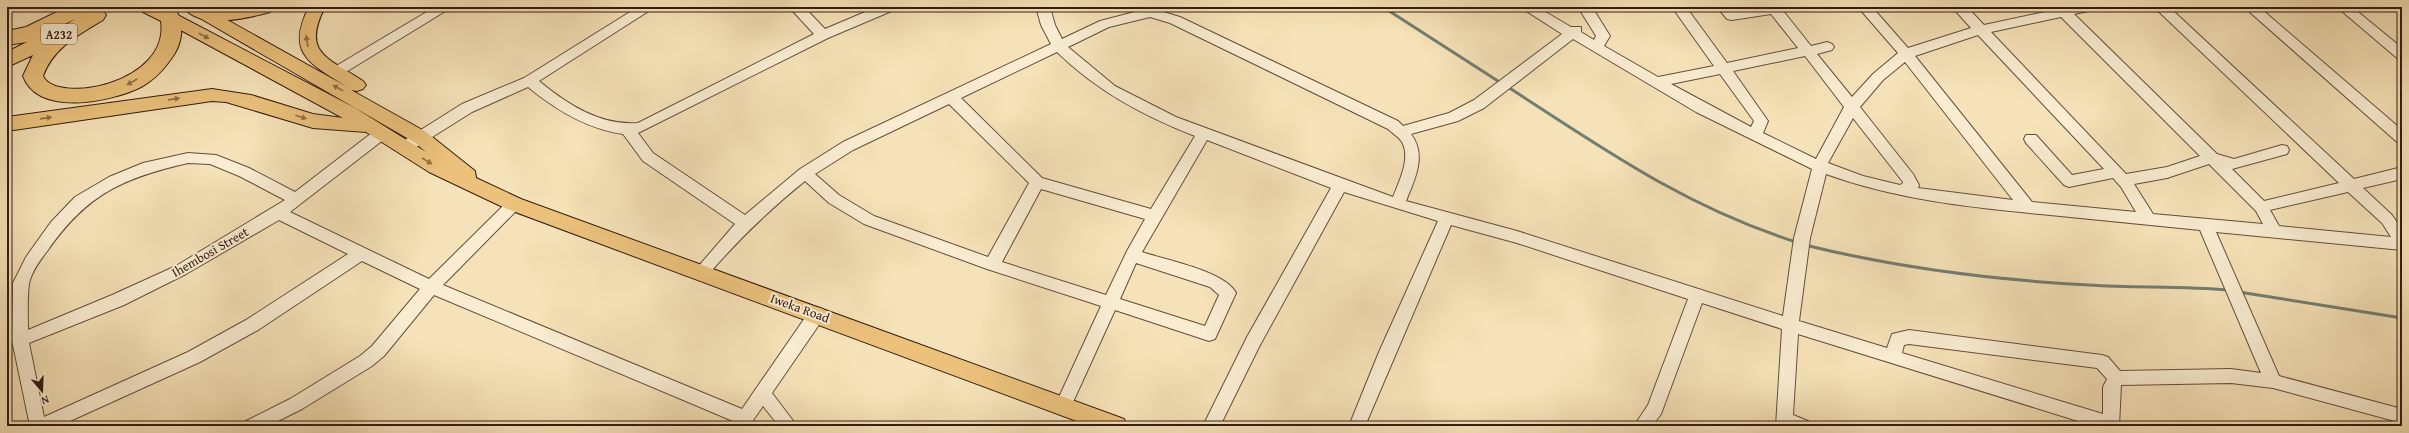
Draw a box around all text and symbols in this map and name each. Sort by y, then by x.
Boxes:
road number: A232 [41,24,77,44]
one-way arrow [199,33,210,39]
one-way arrow [304,35,310,48]
one-way arrow [126,78,138,85]
one-way arrow [332,85,344,92]
one-way arrow [168,96,180,102]
one-way arrow [295,114,307,120]
one-way arrow [40,115,52,121]
one-way arrow [422,158,433,165]
street label: Ihembosi Street [168,222,252,282]
street label: Iweka Road [768,288,832,328]
north arrow [22,371,62,411]
text: N [39,392,51,409]

